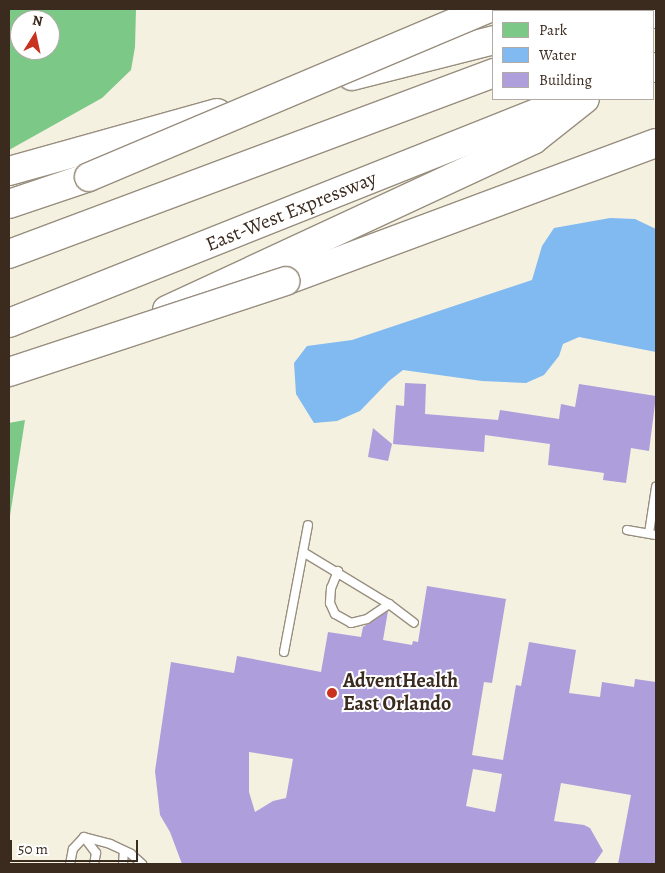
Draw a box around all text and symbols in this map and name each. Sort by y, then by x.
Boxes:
north arrow [10,10,60,60]
text: N [31,10,44,31]
legend [492,10,655,100]
text: Park [539,20,567,40]
text: Water [539,45,576,65]
text: Building [539,70,592,90]
street label: East-West Expressway [202,166,380,256]
place label: AdventHealth East Orlando [343,669,458,716]
marker: AdventHealth East Orlando [325,686,339,700]
scale bar [12,830,140,862]
text: 50 m [18,839,48,859]

